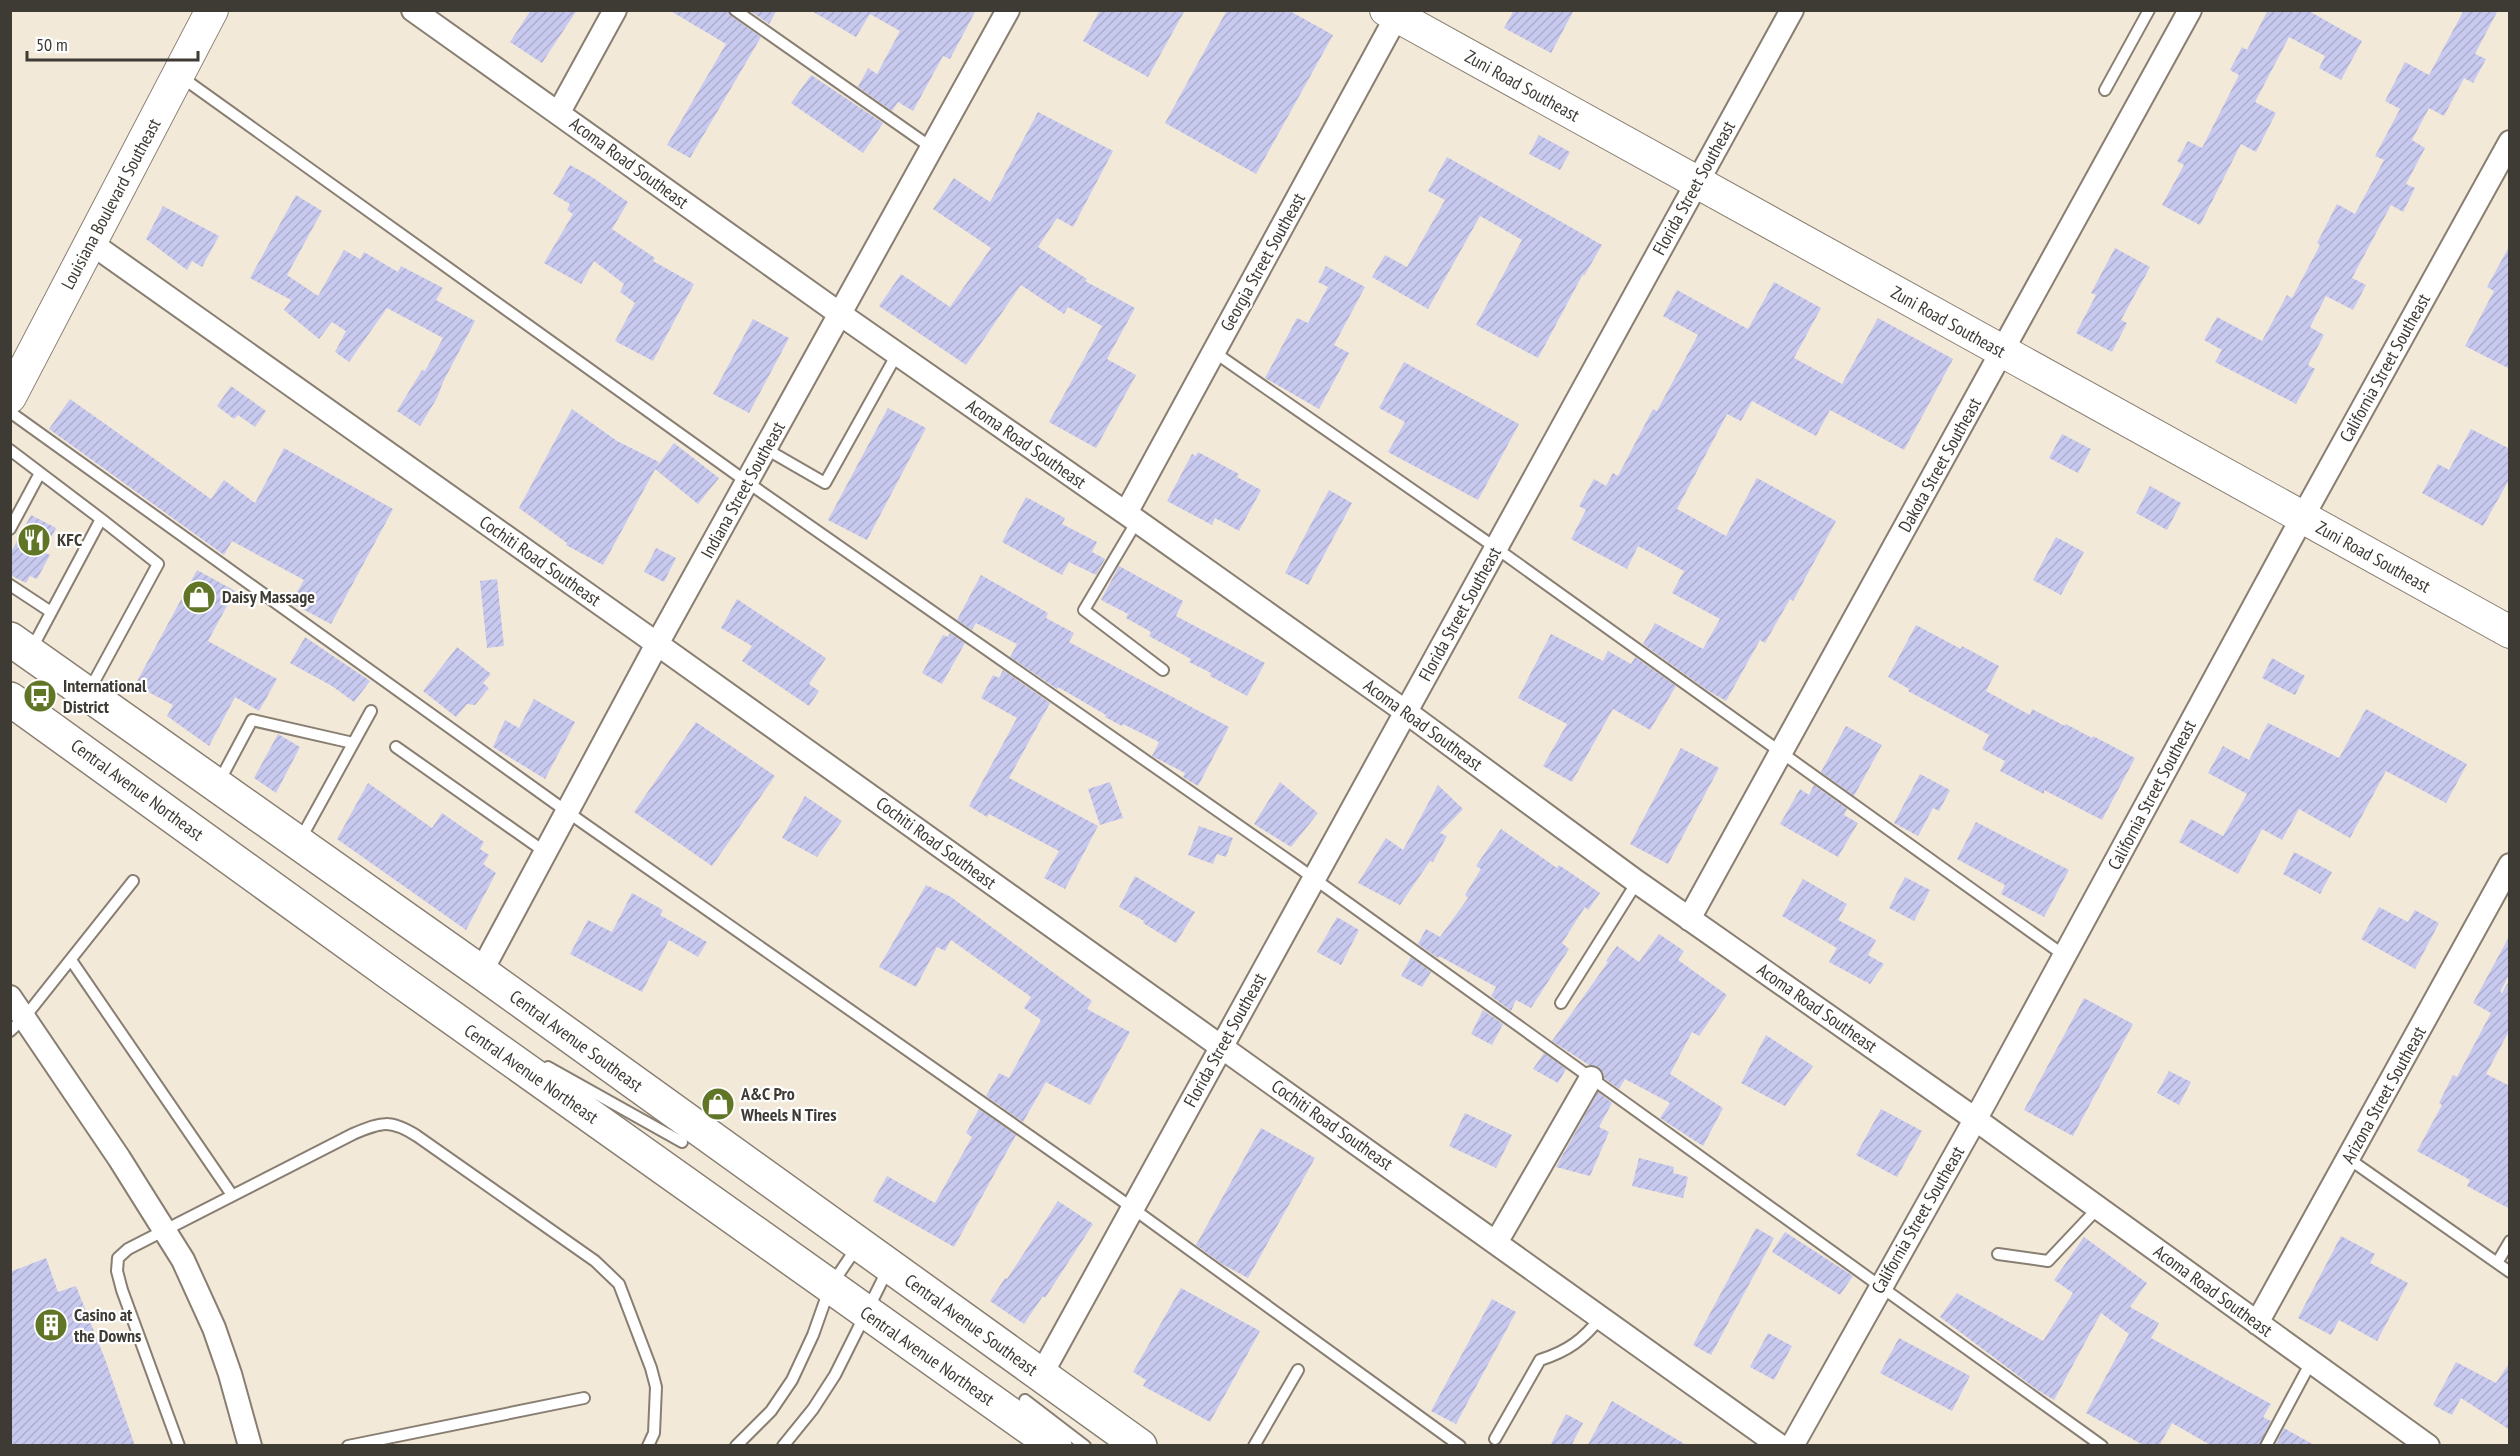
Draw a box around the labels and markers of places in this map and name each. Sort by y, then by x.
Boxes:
restaurant icon: KFC [16,522,52,558]
place label: KFC [57,528,82,551]
shop icon: Daisy Massage [181,579,217,615]
place label: Daisy Massage [222,585,315,608]
place label: International District [63,674,147,718]
bus stop icon: International District [22,678,58,714]
place label: A&C Pro Wheels N Tires [740,1082,837,1126]
shop icon: A&C Pro Wheels N Tires [700,1086,736,1122]
place label: Casino at the Downs [74,1303,141,1347]
building icon: Casino at the Downs [33,1307,69,1343]

